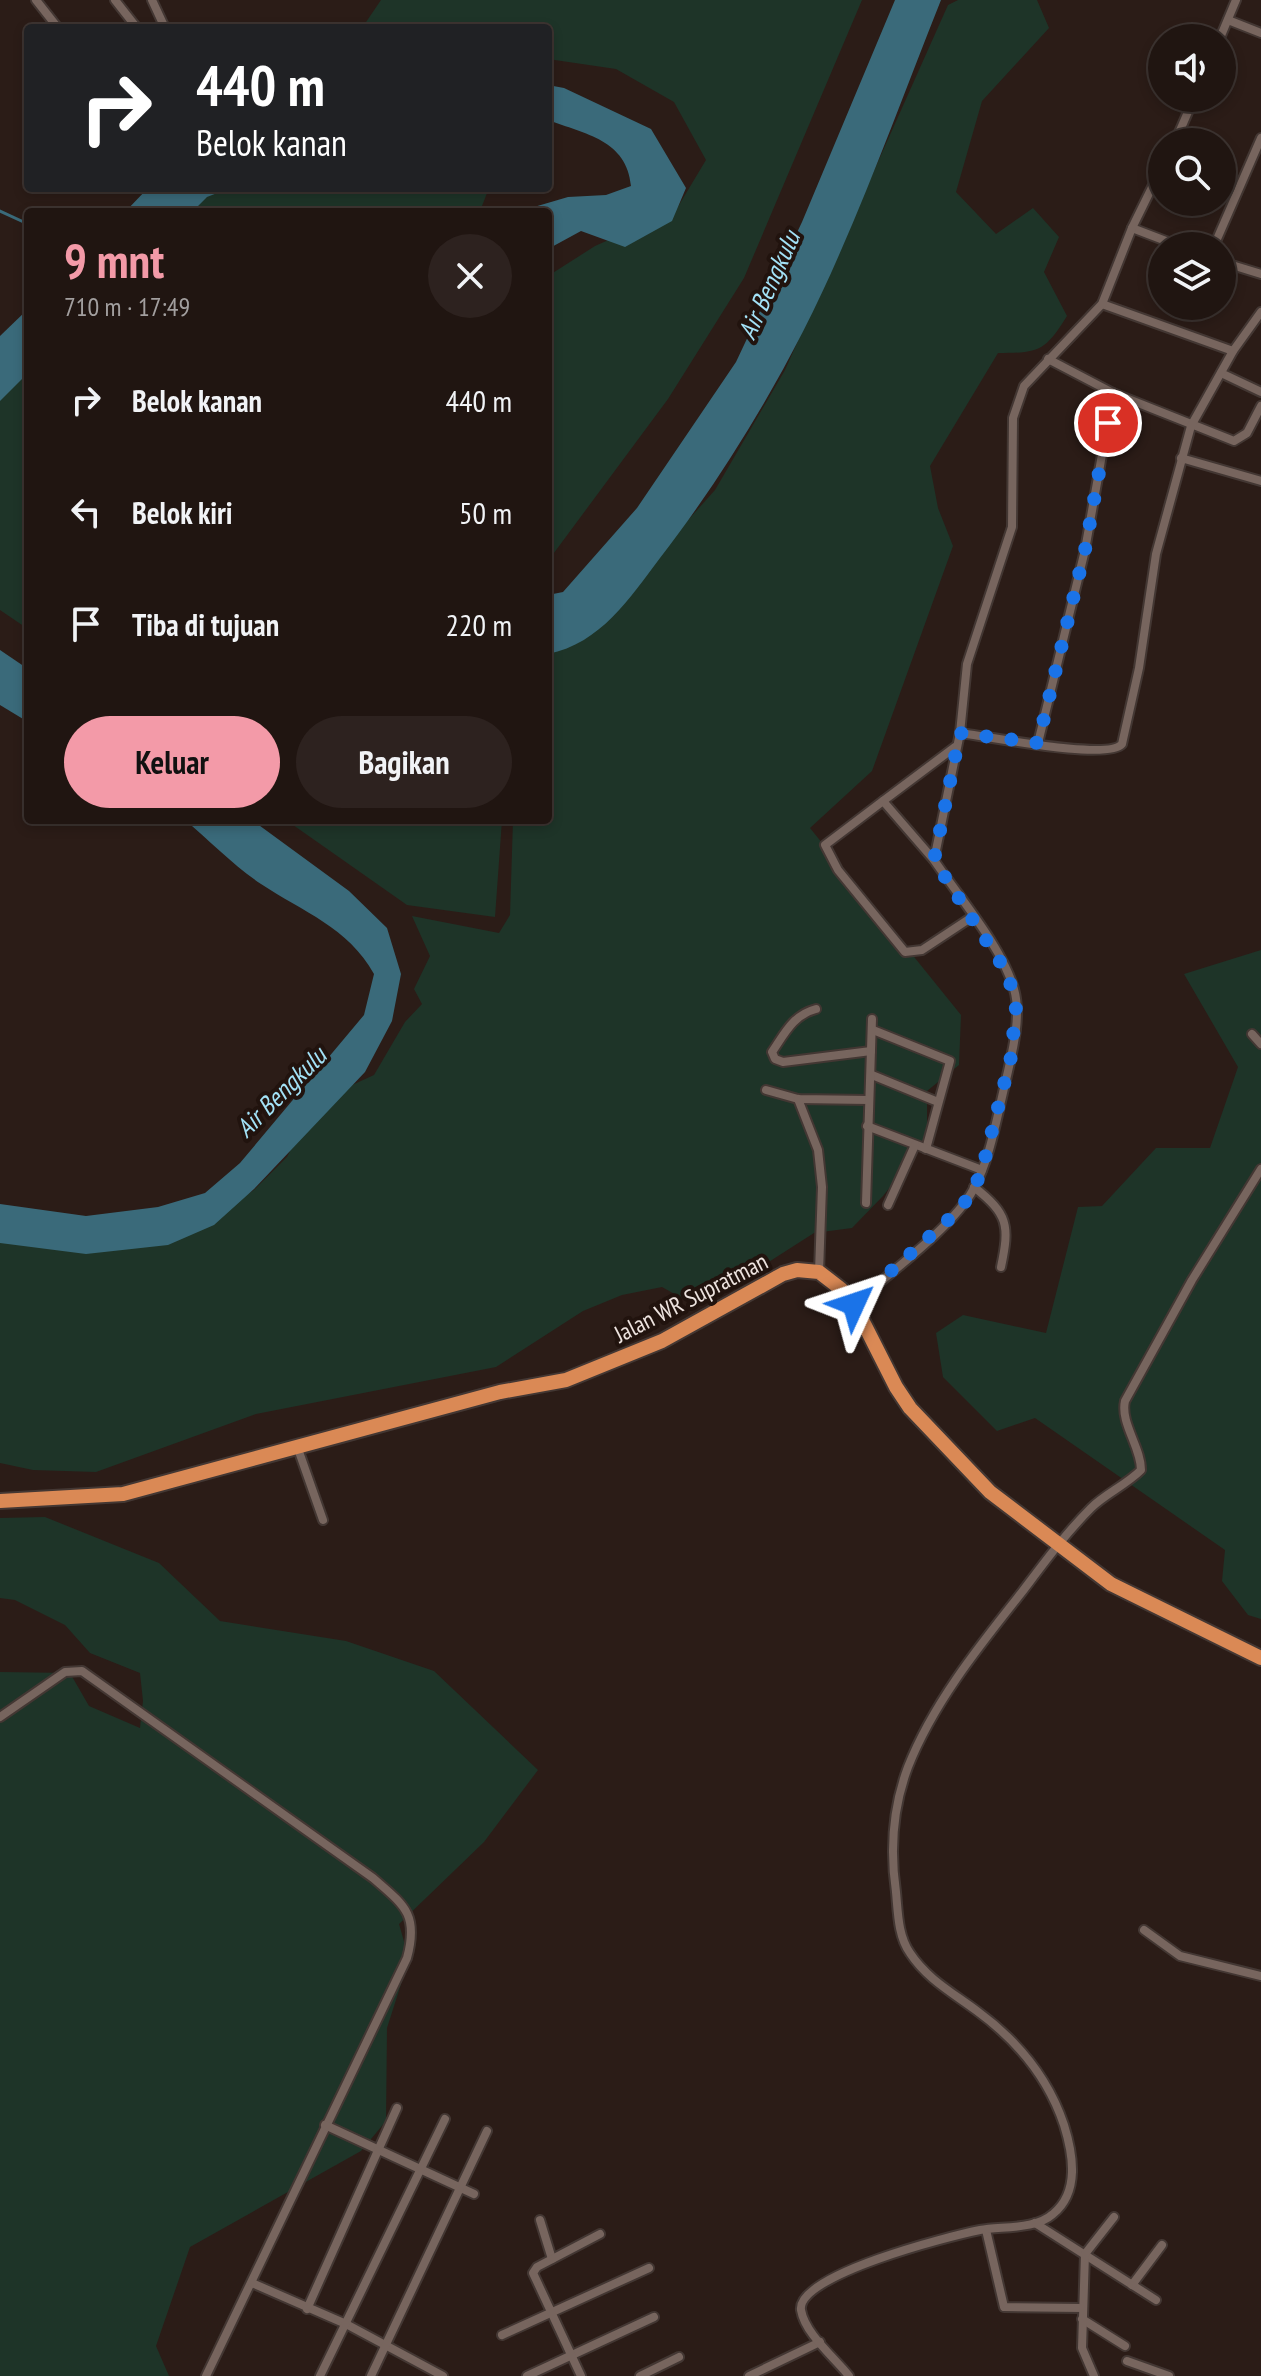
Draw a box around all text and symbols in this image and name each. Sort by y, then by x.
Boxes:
map controls [1148,24,1236,320]
button: sound [1148,24,1236,112]
text: 440 m [196,49,325,121]
icon: right [64,56,168,160]
text: Belok kanan [196,119,347,166]
button: search [1148,128,1236,216]
water label: Air Bengkulu [730,224,808,344]
text: 9 mnt [64,229,164,291]
button: layers [1148,232,1236,320]
button: close [428,234,512,318]
text: 710 m · 17:49 [64,290,190,323]
icon: right [64,378,108,422]
text: Belok kanan [132,381,262,420]
text: 440 m [446,381,512,420]
pin [1074,389,1142,457]
icon: arrive [1086,401,1130,445]
icon: left [64,490,108,534]
text: Belok kiri [132,493,233,532]
text: 50 m [459,493,512,532]
icon: arrive [64,602,108,646]
text: Tiba di tujuan [132,605,279,644]
text: 220 m [446,605,512,644]
button: Keluar [64,716,280,808]
button: Bagikan [296,716,512,808]
water label: Air Bengkulu [228,1038,334,1144]
street label: Jalan WR Supratman [608,1246,773,1350]
position arrow [812,1262,896,1346]

